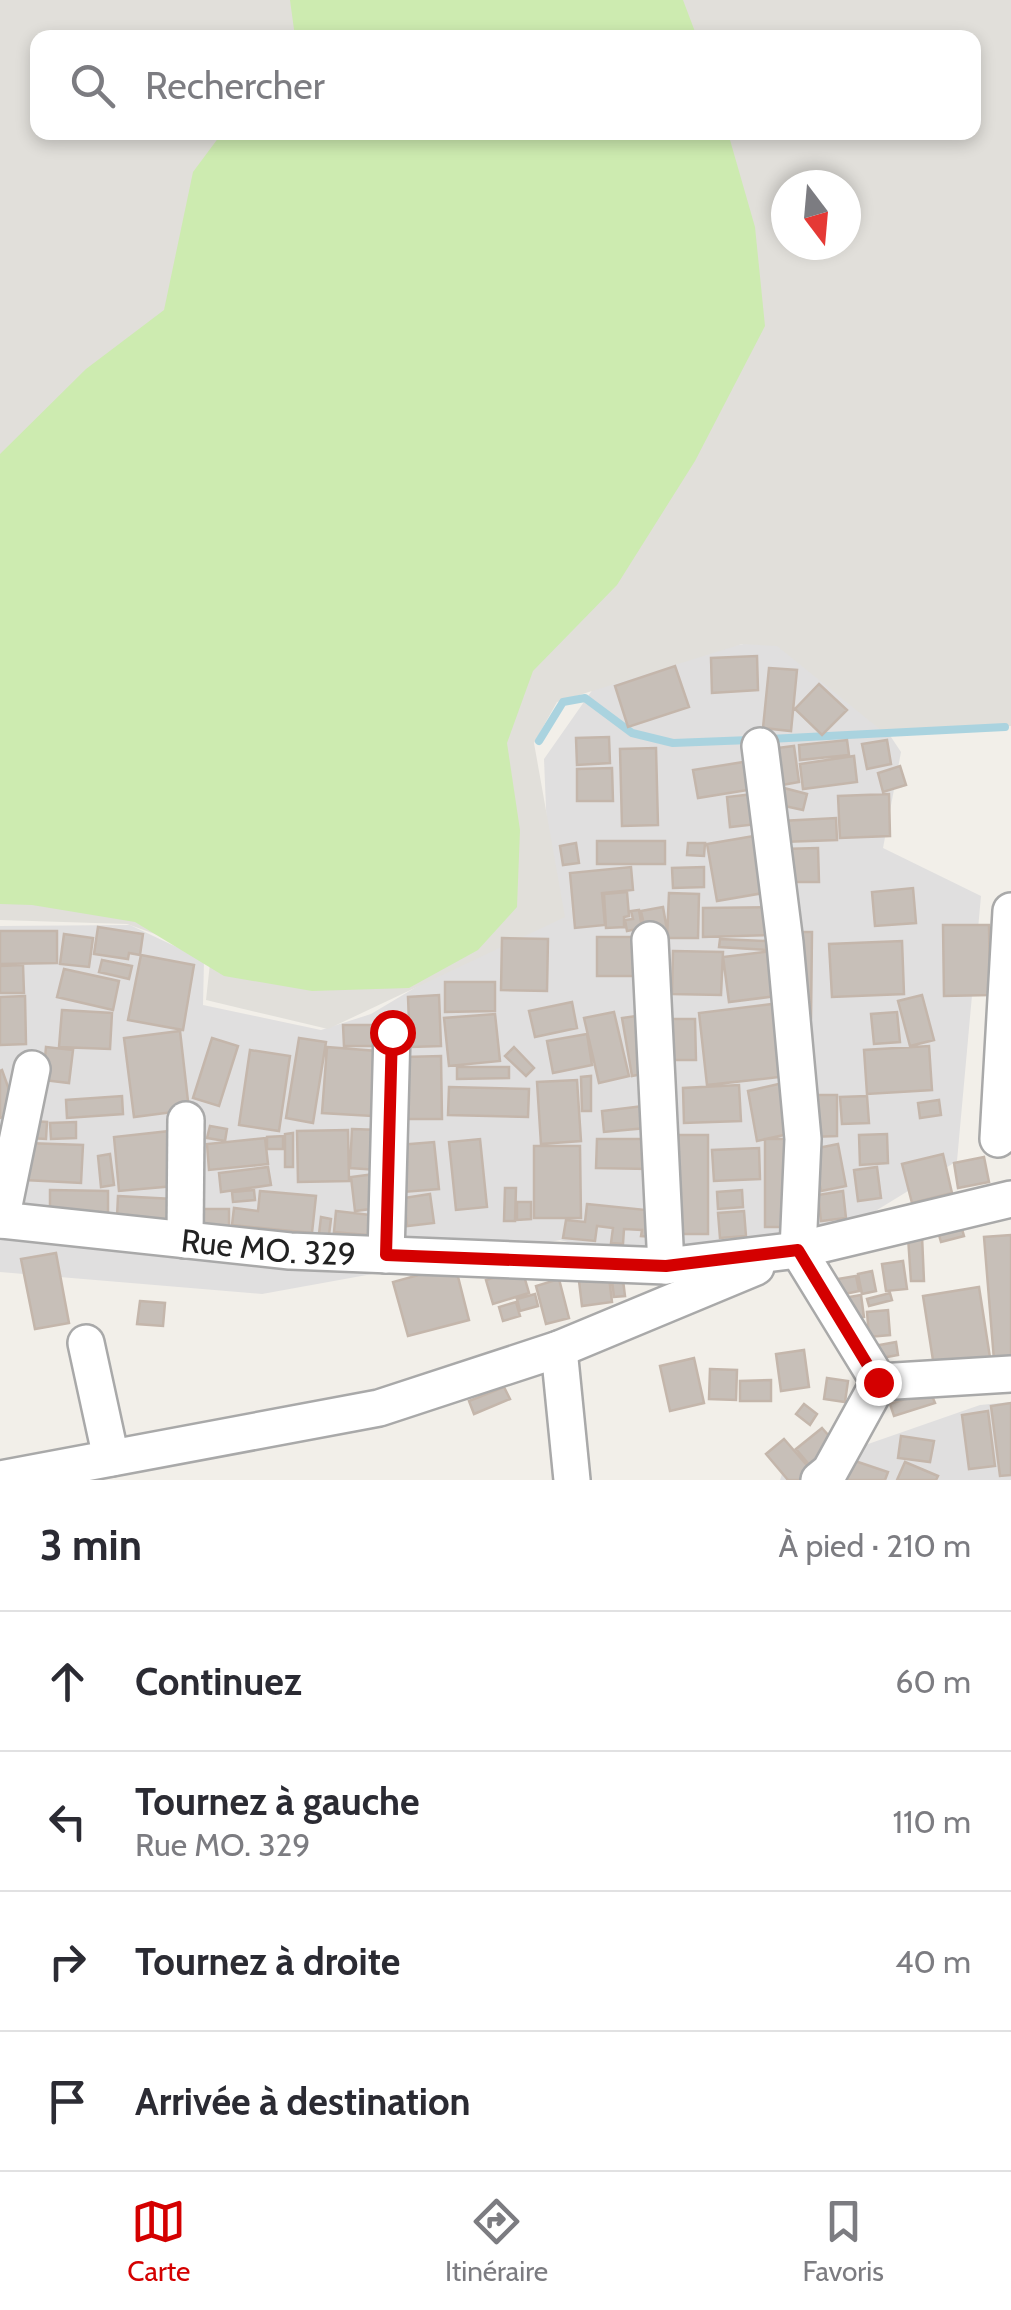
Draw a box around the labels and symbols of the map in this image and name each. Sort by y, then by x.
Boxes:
north arrow [771,170,861,260]
route start [370,1010,416,1056]
street label: Rue MO. 329 [179,1220,357,1273]
route end [856,1360,902,1406]

